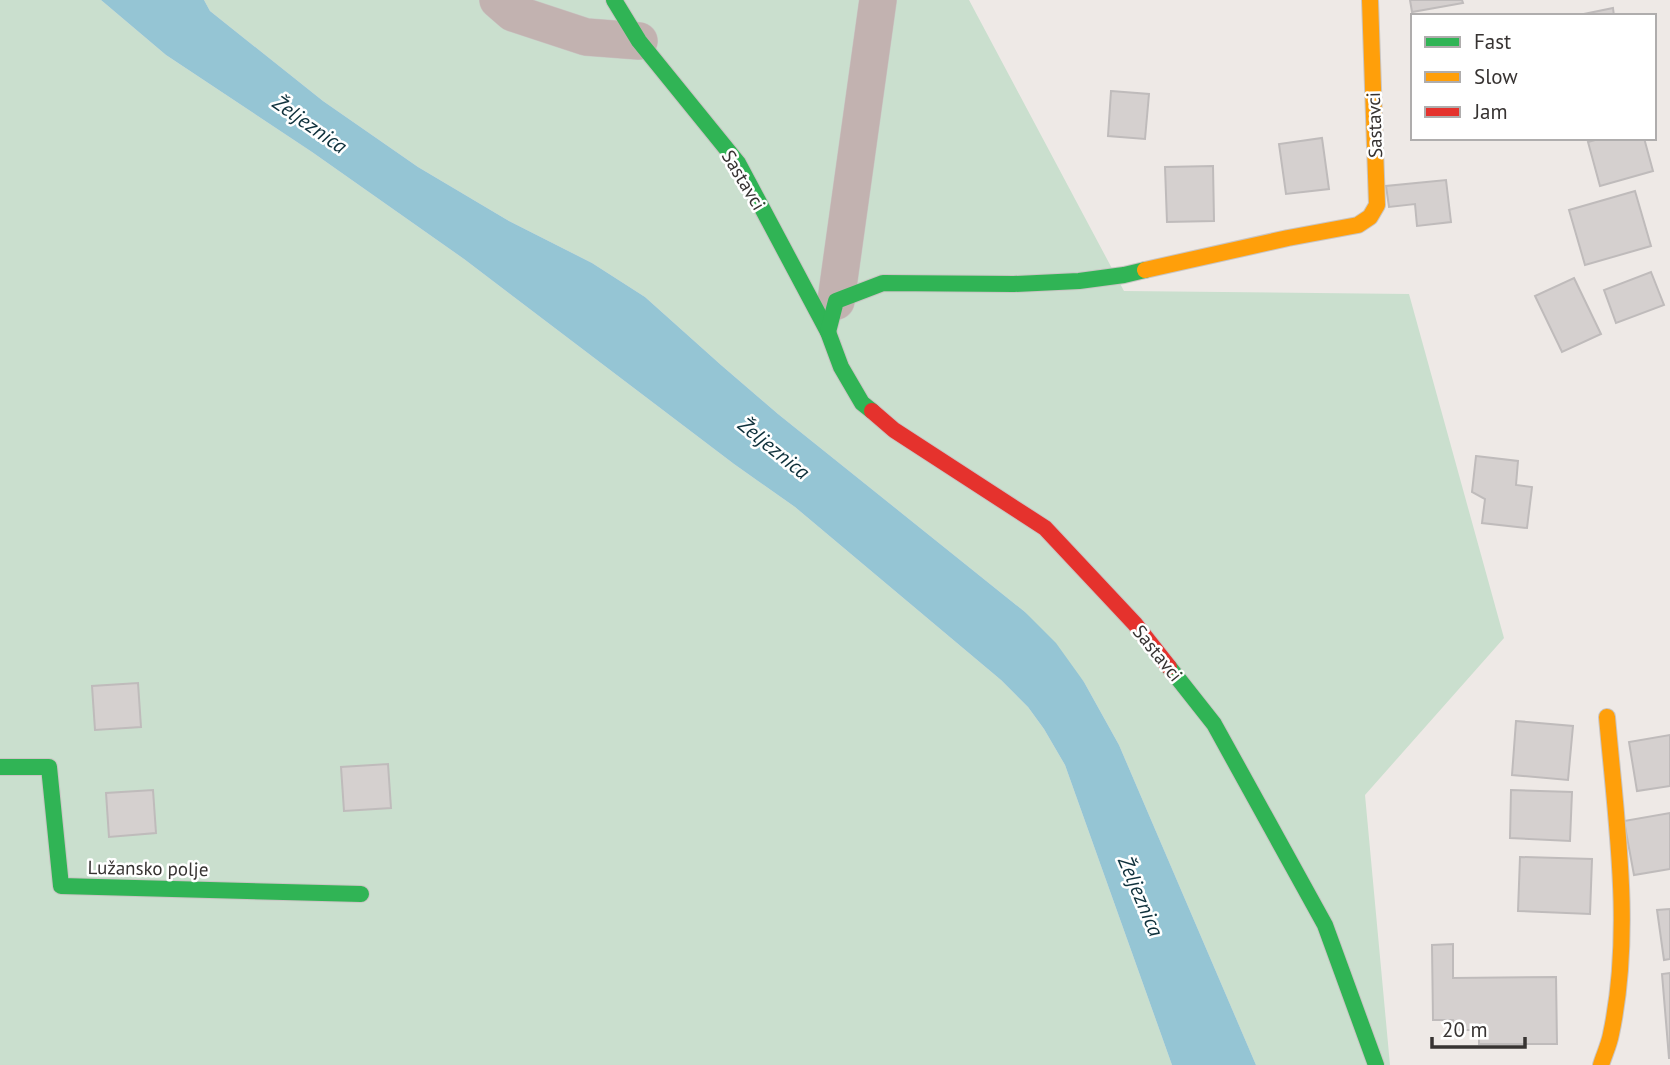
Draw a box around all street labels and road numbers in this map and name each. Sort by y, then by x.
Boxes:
street label: Sastavci [1361,92,1387,158]
street label: Sastavci [717,146,771,214]
street label: Sastavci [1128,620,1188,686]
street label: Lužansko polje [87,855,209,881]

